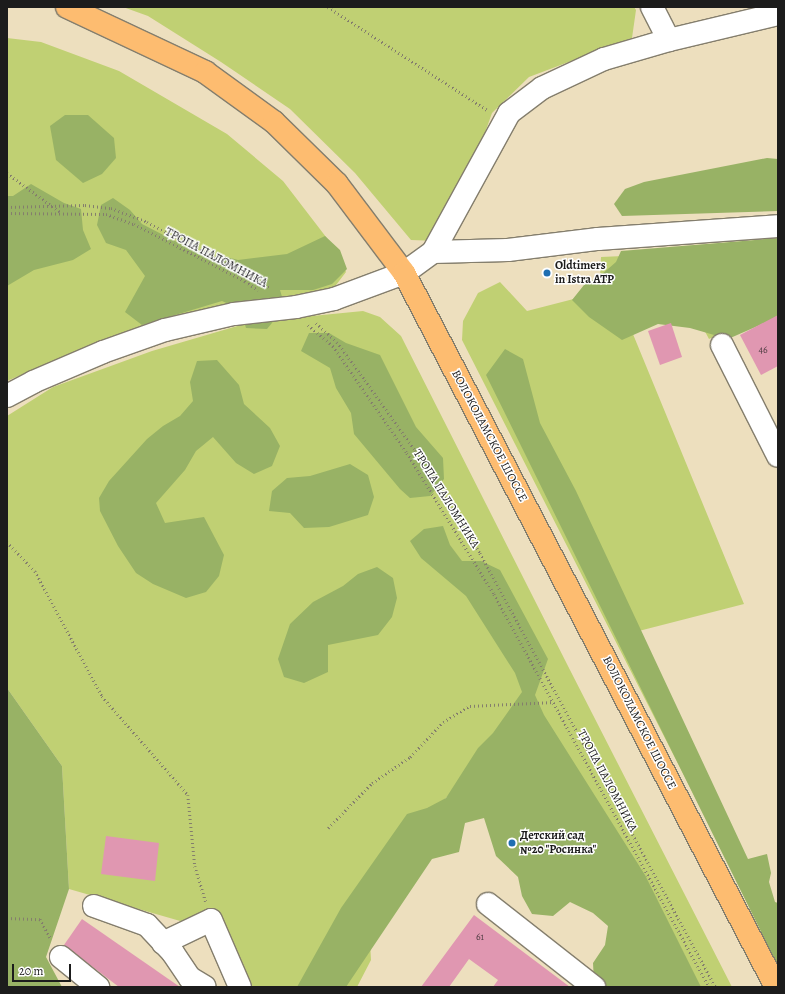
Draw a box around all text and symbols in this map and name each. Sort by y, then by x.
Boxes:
street label: ТРОПА ПАЛОМНИКА [162,225,270,291]
place label: Oldtimers in Istra ATP [555,259,614,287]
marker: Oldtimers in Istra ATP [542,268,552,278]
house number: 46 [758,344,768,356]
street label: ВОЛОКОЛАМСКОЕ ШОССЕ [448,368,530,504]
street label: ТРОПА ПАЛОМНИКА [410,447,482,551]
street label: ВОЛОКОЛАМСКОЕ ШОССЕ [599,654,679,792]
street label: ТРОПА ПАЛОМНИКА [574,727,640,835]
place label: Детский сад №20 "Росинка" [520,829,597,857]
marker: Детский сад №20 "Росинка" [507,838,517,848]
house number: 61 [476,931,484,943]
scale bar [14,956,73,982]
text: 20 m [19,963,43,979]

